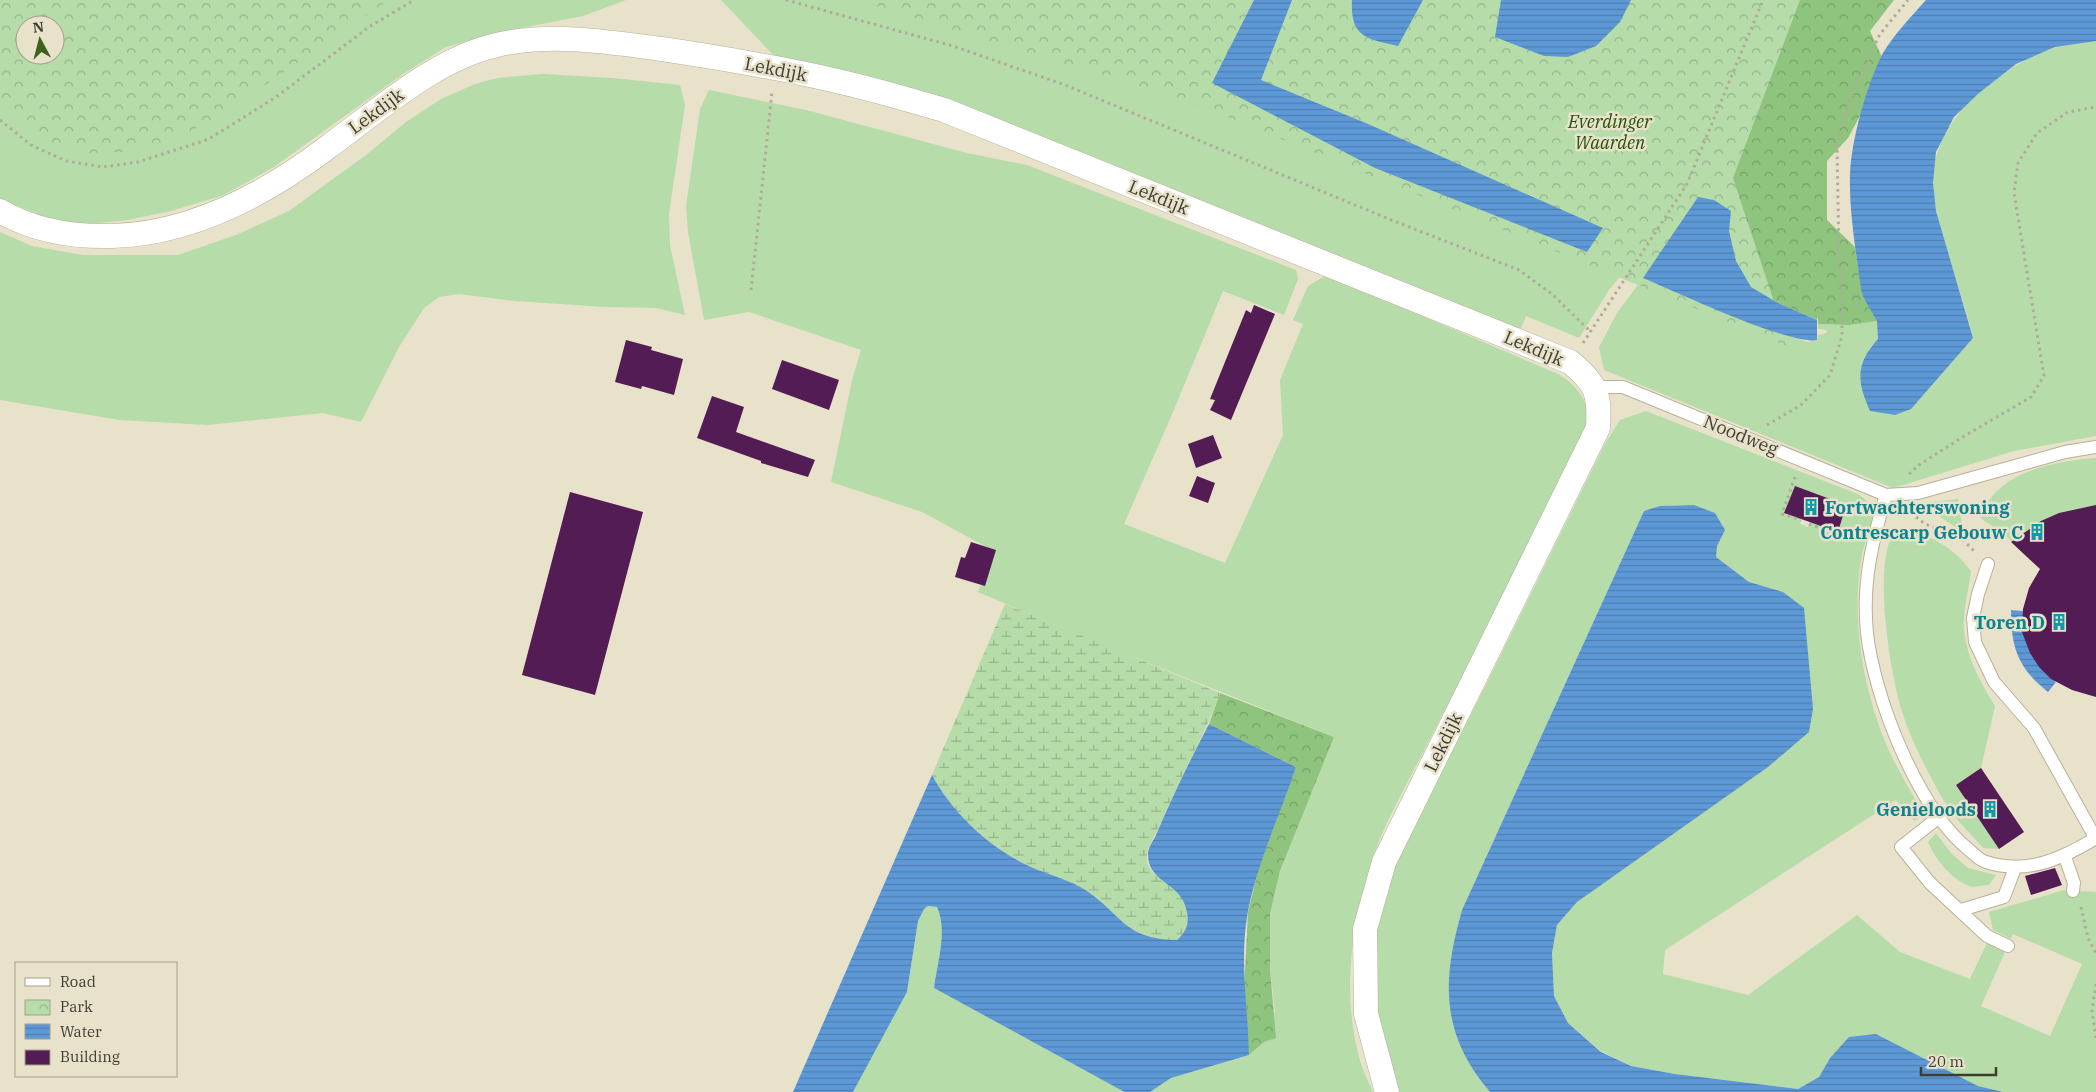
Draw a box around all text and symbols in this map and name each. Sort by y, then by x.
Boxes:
north arrow [15,15,65,65]
text: N [32,17,45,37]
street label: Lekdijk [743,52,810,86]
street label: Lekdijk [344,83,409,139]
park label: Everdinger Waarden [1567,110,1653,154]
street label: Lekdijk [1125,175,1193,220]
street label: Lekdijk [1500,325,1568,371]
street label: Noodweg [1700,410,1782,461]
place label: Fortwachterswoning [1825,496,2010,519]
building icon: Fortwachterswoning [1801,497,1821,517]
place label: Contrescarp Gebouw C [1820,521,2023,544]
building icon: Contrescarp Gebouw C [2027,522,2047,542]
place label: Toren D [1974,611,2045,634]
building icon: Toren D [2049,612,2069,632]
street label: Lekdijk [1419,708,1467,775]
place label: Genieloods [1876,798,1976,821]
building icon: Genieloods [1980,799,2000,819]
legend [15,962,178,1077]
text: Road [60,972,96,991]
text: Park [60,997,93,1016]
text: Water [60,1022,102,1041]
scale bar [1921,1044,1996,1076]
text: Building [60,1047,120,1066]
text: 20 m [1928,1052,1964,1071]

